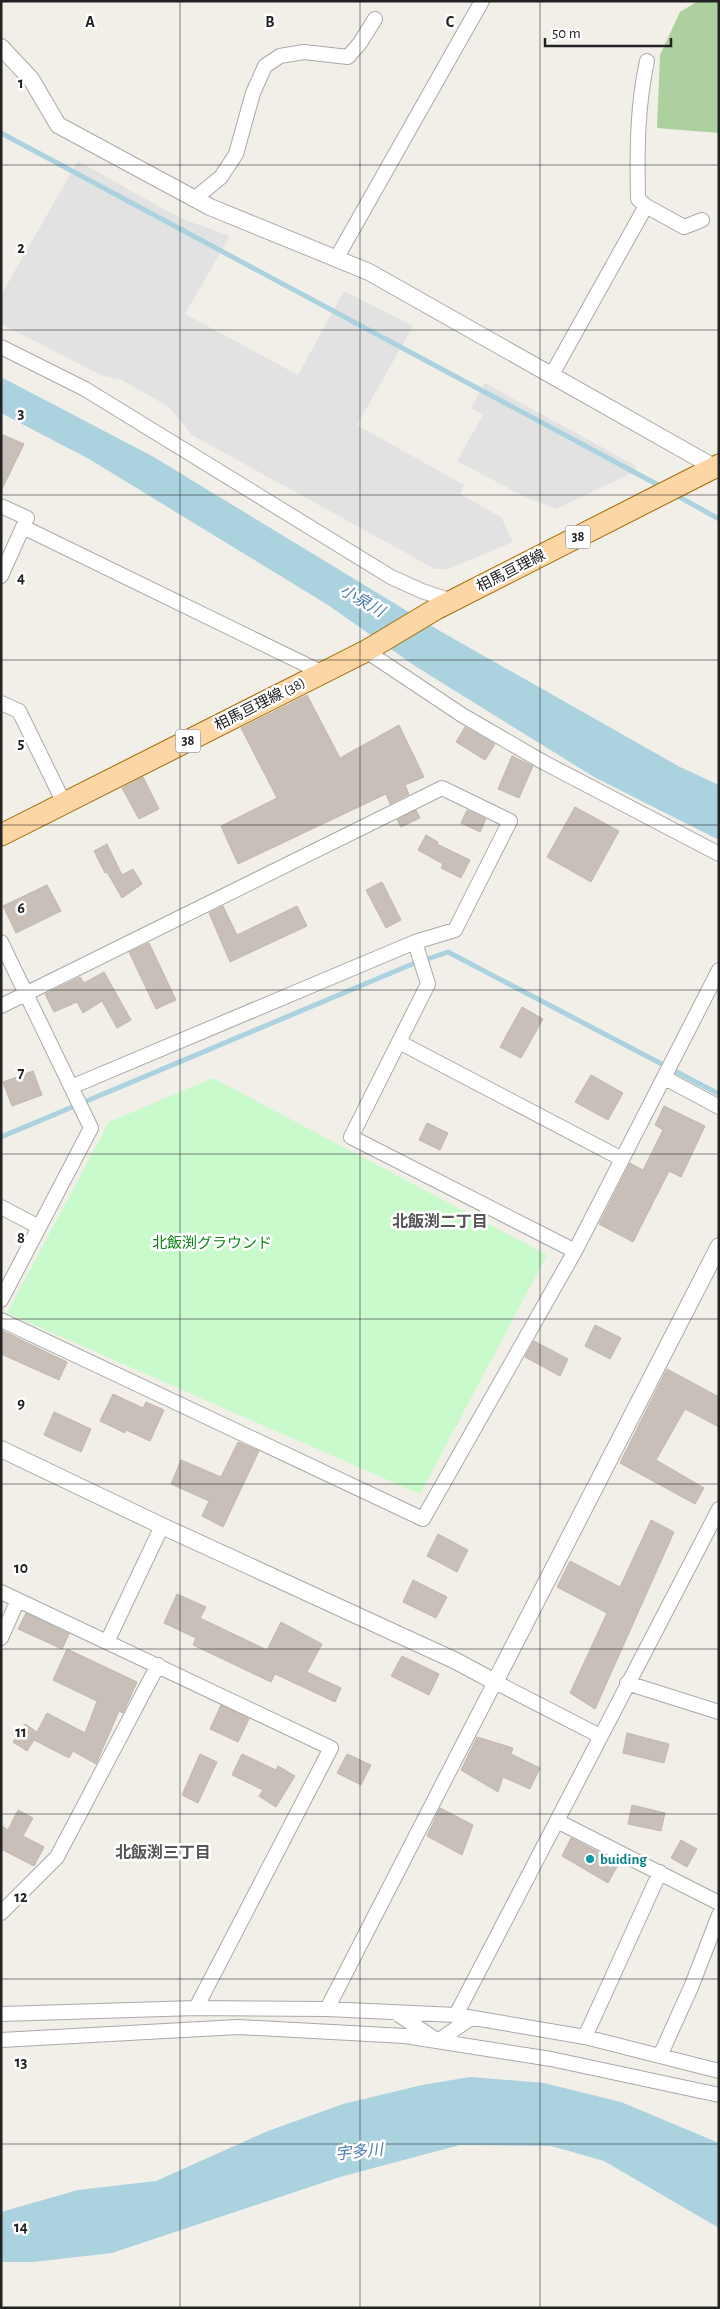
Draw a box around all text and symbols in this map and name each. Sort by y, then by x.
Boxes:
text: A [85,14,95,30]
text: B [265,14,275,30]
text: C [446,14,455,30]
scale bar [545,15,671,47]
text: 50 m [552,26,581,41]
text: 1 [18,75,24,91]
text: 2 [17,240,25,256]
text: 3 [18,405,25,421]
road number: 38 [566,526,590,548]
street label: 相馬亘理線 [474,546,548,595]
text: 4 [17,570,25,586]
water label: 小泉川 [337,581,389,621]
street label: 相馬亘理線 (38) [212,674,308,733]
road number: 38 [176,729,200,752]
text: 5 [18,735,25,751]
text: 6 [17,900,25,916]
text: 7 [18,1065,25,1081]
district label: 北飯渕二丁目 [392,1212,488,1230]
text: 8 [17,1230,25,1246]
park label: 北飯渕グラウンド [152,1234,272,1251]
text: 9 [17,1395,25,1411]
text: 10 [14,1560,28,1576]
text: 11 [15,1724,27,1740]
district label: 北飯渕三丁目 [115,1843,211,1861]
place label: buiding [600,1852,647,1867]
marker: buiding [584,1853,596,1865]
text: 12 [14,1889,28,1905]
text: 13 [15,2054,27,2070]
water label: 宇多川 [334,2140,386,2162]
text: 14 [14,2219,28,2235]

